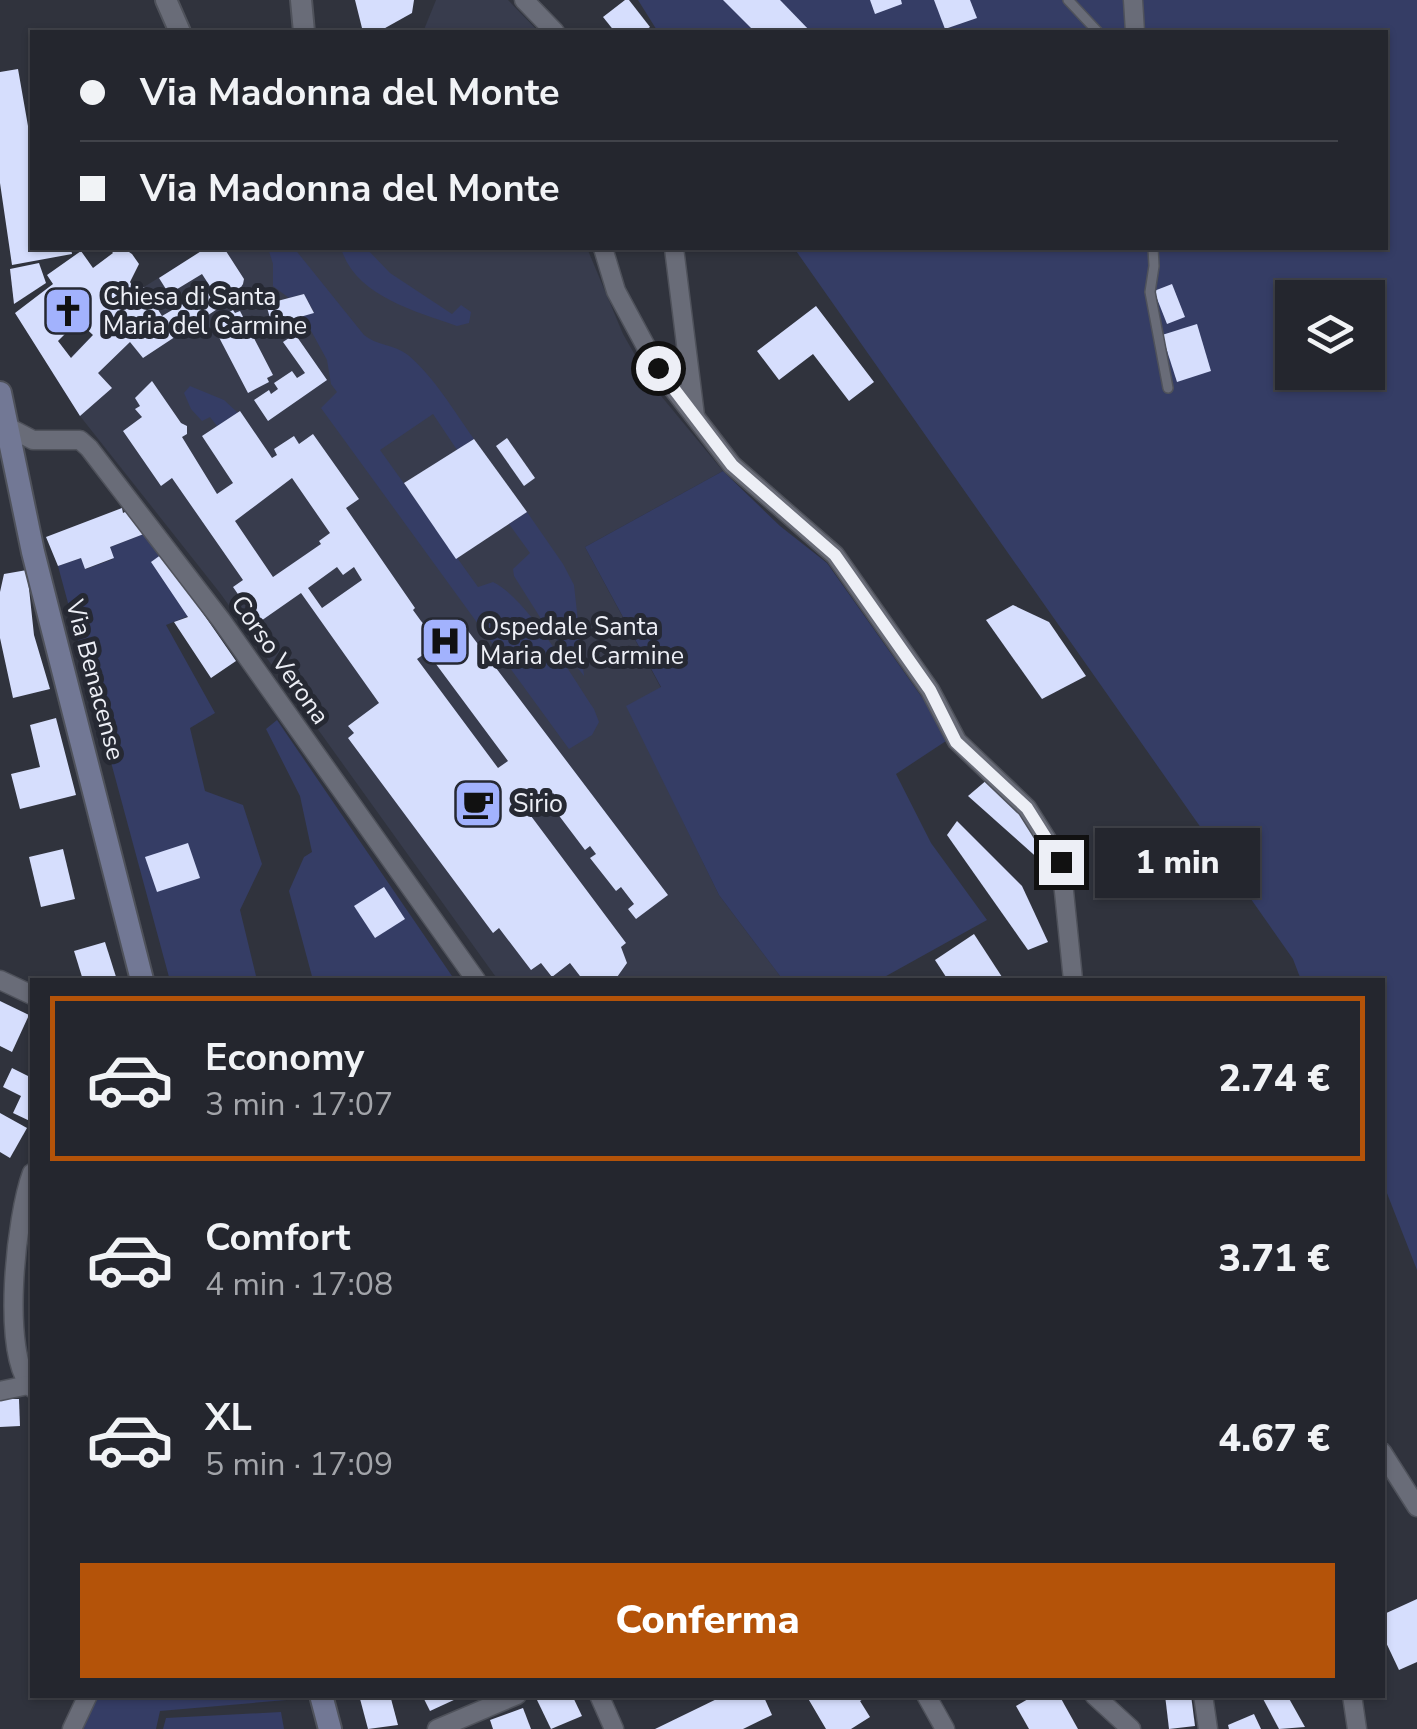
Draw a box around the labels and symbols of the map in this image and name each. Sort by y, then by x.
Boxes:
place label: Chiesa di Santa Maria del Carmine [103,280,307,343]
church icon: Chiesa di Santa Maria del Carmine [42,285,94,337]
route start [636,346,681,391]
street label: Corso Verona [223,589,337,731]
street label: Via Benacense [57,595,133,764]
place label: Ospedale Santa Maria del Carmine [480,610,684,673]
hospital icon: Ospedale Santa Maria del Carmine [419,615,471,667]
cafe icon: Sirio [452,778,504,830]
place label: Sirio [513,787,563,821]
callout: 1 min [1096,827,1261,897]
route end [1039,840,1084,885]

